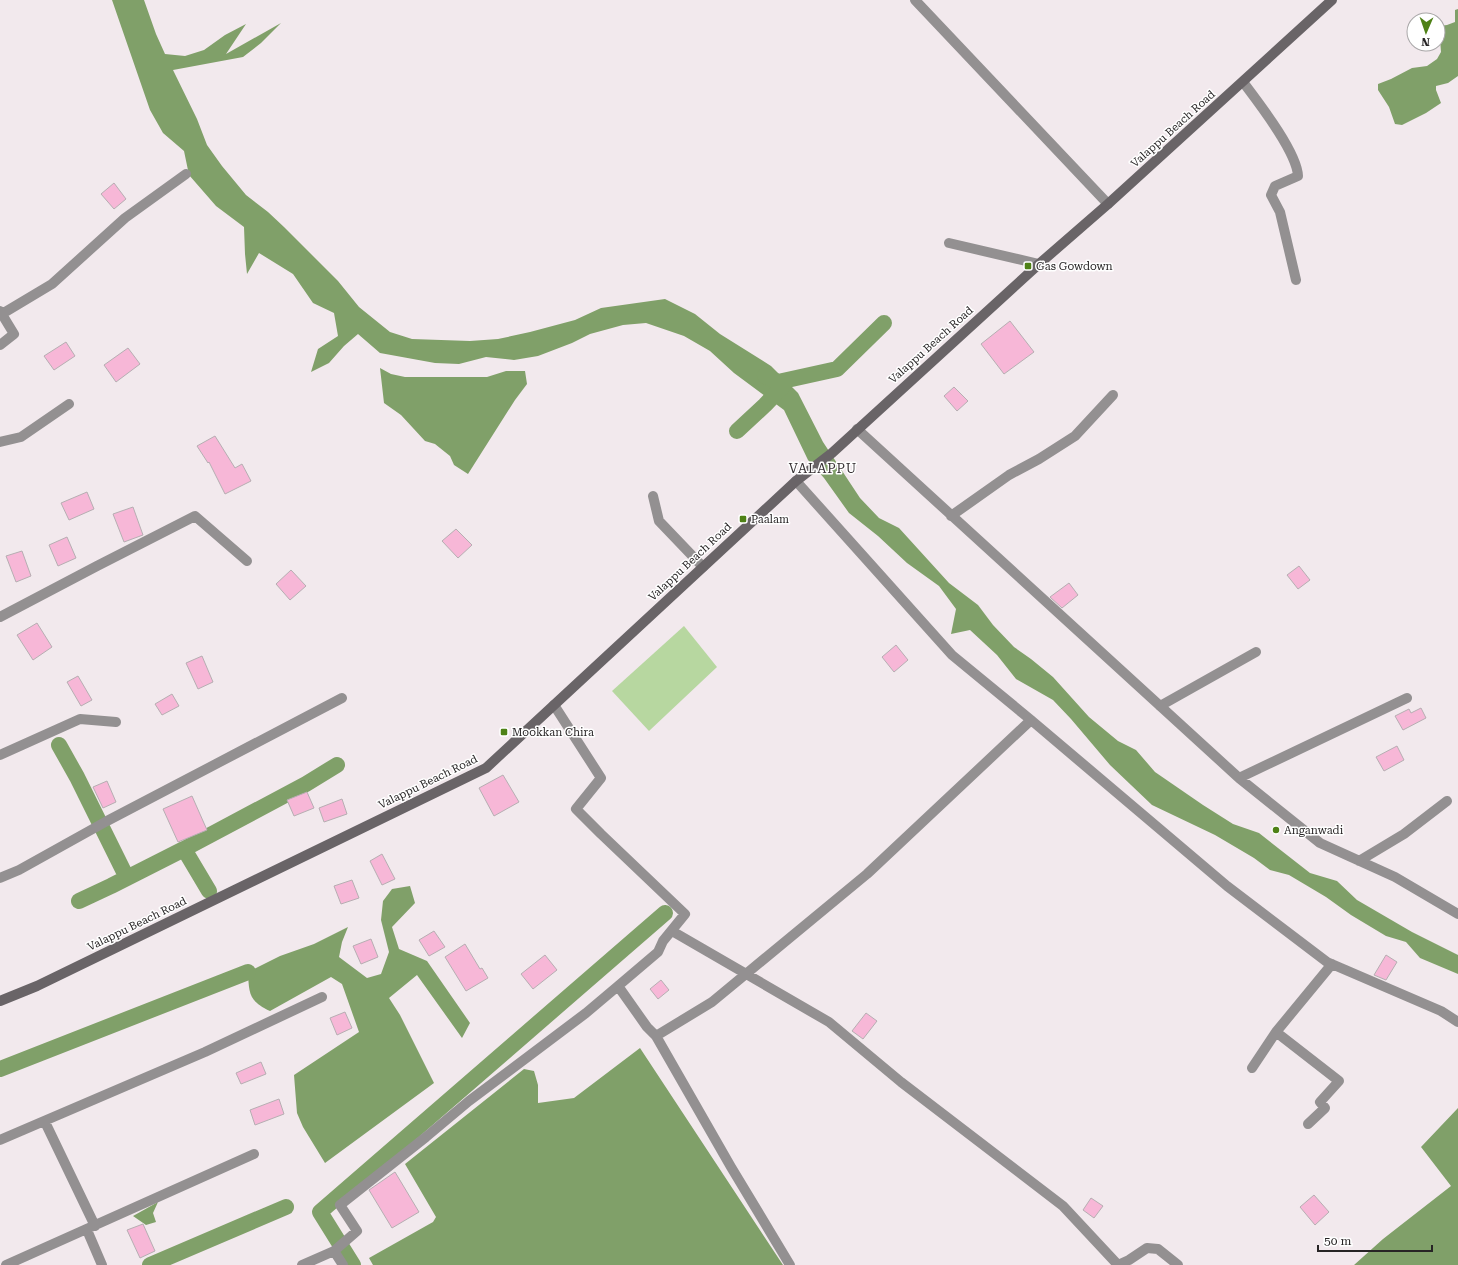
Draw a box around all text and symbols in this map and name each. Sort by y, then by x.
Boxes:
north arrow [1406,12,1446,52]
text: N [1421,35,1430,48]
street label: Valappu Beach Road [1128,88,1218,170]
place label: Gas Gowdown [1036,260,1113,273]
marker: Gas Gowdown [1023,261,1033,271]
street label: Valappu Beach Road [886,304,976,386]
district label: VALAPPU [789,461,857,476]
place label: Paalam [751,513,789,526]
marker: Paalam [738,514,748,524]
street label: Valappu Beach Road [646,520,734,604]
place label: Mookkan Chira [512,726,594,739]
marker: Mookkan Chira [499,727,509,737]
street label: Valappu Beach Road [376,752,480,812]
place label: Anganwadi [1284,824,1344,837]
marker: Anganwadi [1271,825,1281,835]
street label: Valappu Beach Road [85,894,189,954]
scale bar [1318,1227,1432,1253]
text: 50 m [1324,1234,1351,1248]

